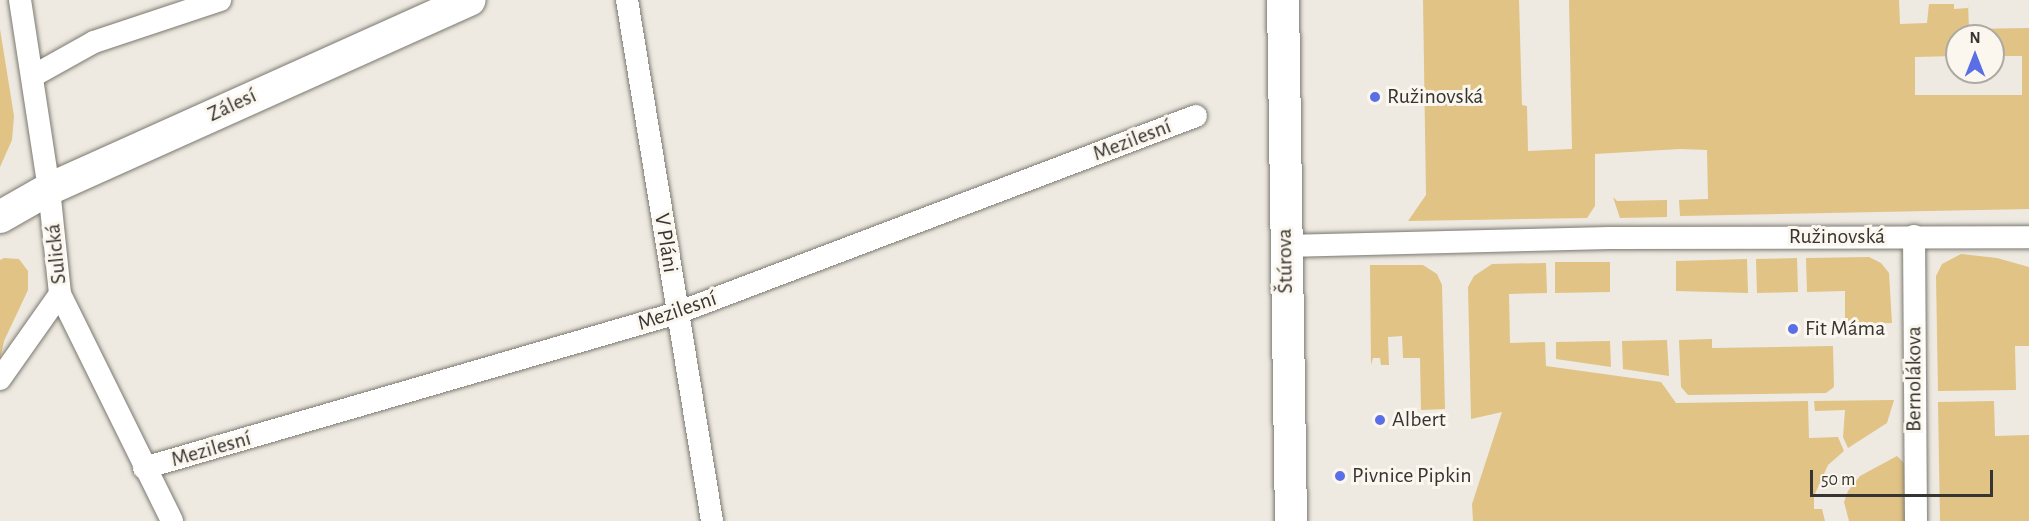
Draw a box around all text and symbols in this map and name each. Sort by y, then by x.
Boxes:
north arrow [1945,24,2005,84]
text: N [1969,30,1981,46]
street label: Zálesí [203,82,261,128]
place label: Ružinovská [1387,84,1483,110]
marker: Ružinovská [1368,90,1382,104]
street label: Mezilesní [1089,113,1175,167]
street label: V Pláni [648,212,684,274]
street label: Sulická [40,222,72,286]
street label: Ružinovská [1789,224,1885,250]
street label: Štúrova [1271,228,1299,294]
street label: Mezilesní [634,285,720,337]
place label: Fit Máma [1805,316,1885,342]
marker: Fit Máma [1786,322,1800,336]
street label: Bernolákova [1901,326,1927,432]
place label: Albert [1392,407,1446,433]
marker: Albert [1373,413,1387,427]
street label: Mezilesní [168,425,254,473]
scale bar [1813,458,1996,496]
place label: Pivnice Pipkin [1352,463,1472,489]
marker: Pivnice Pipkin [1333,469,1347,483]
text: 50 m [1821,471,1855,489]

